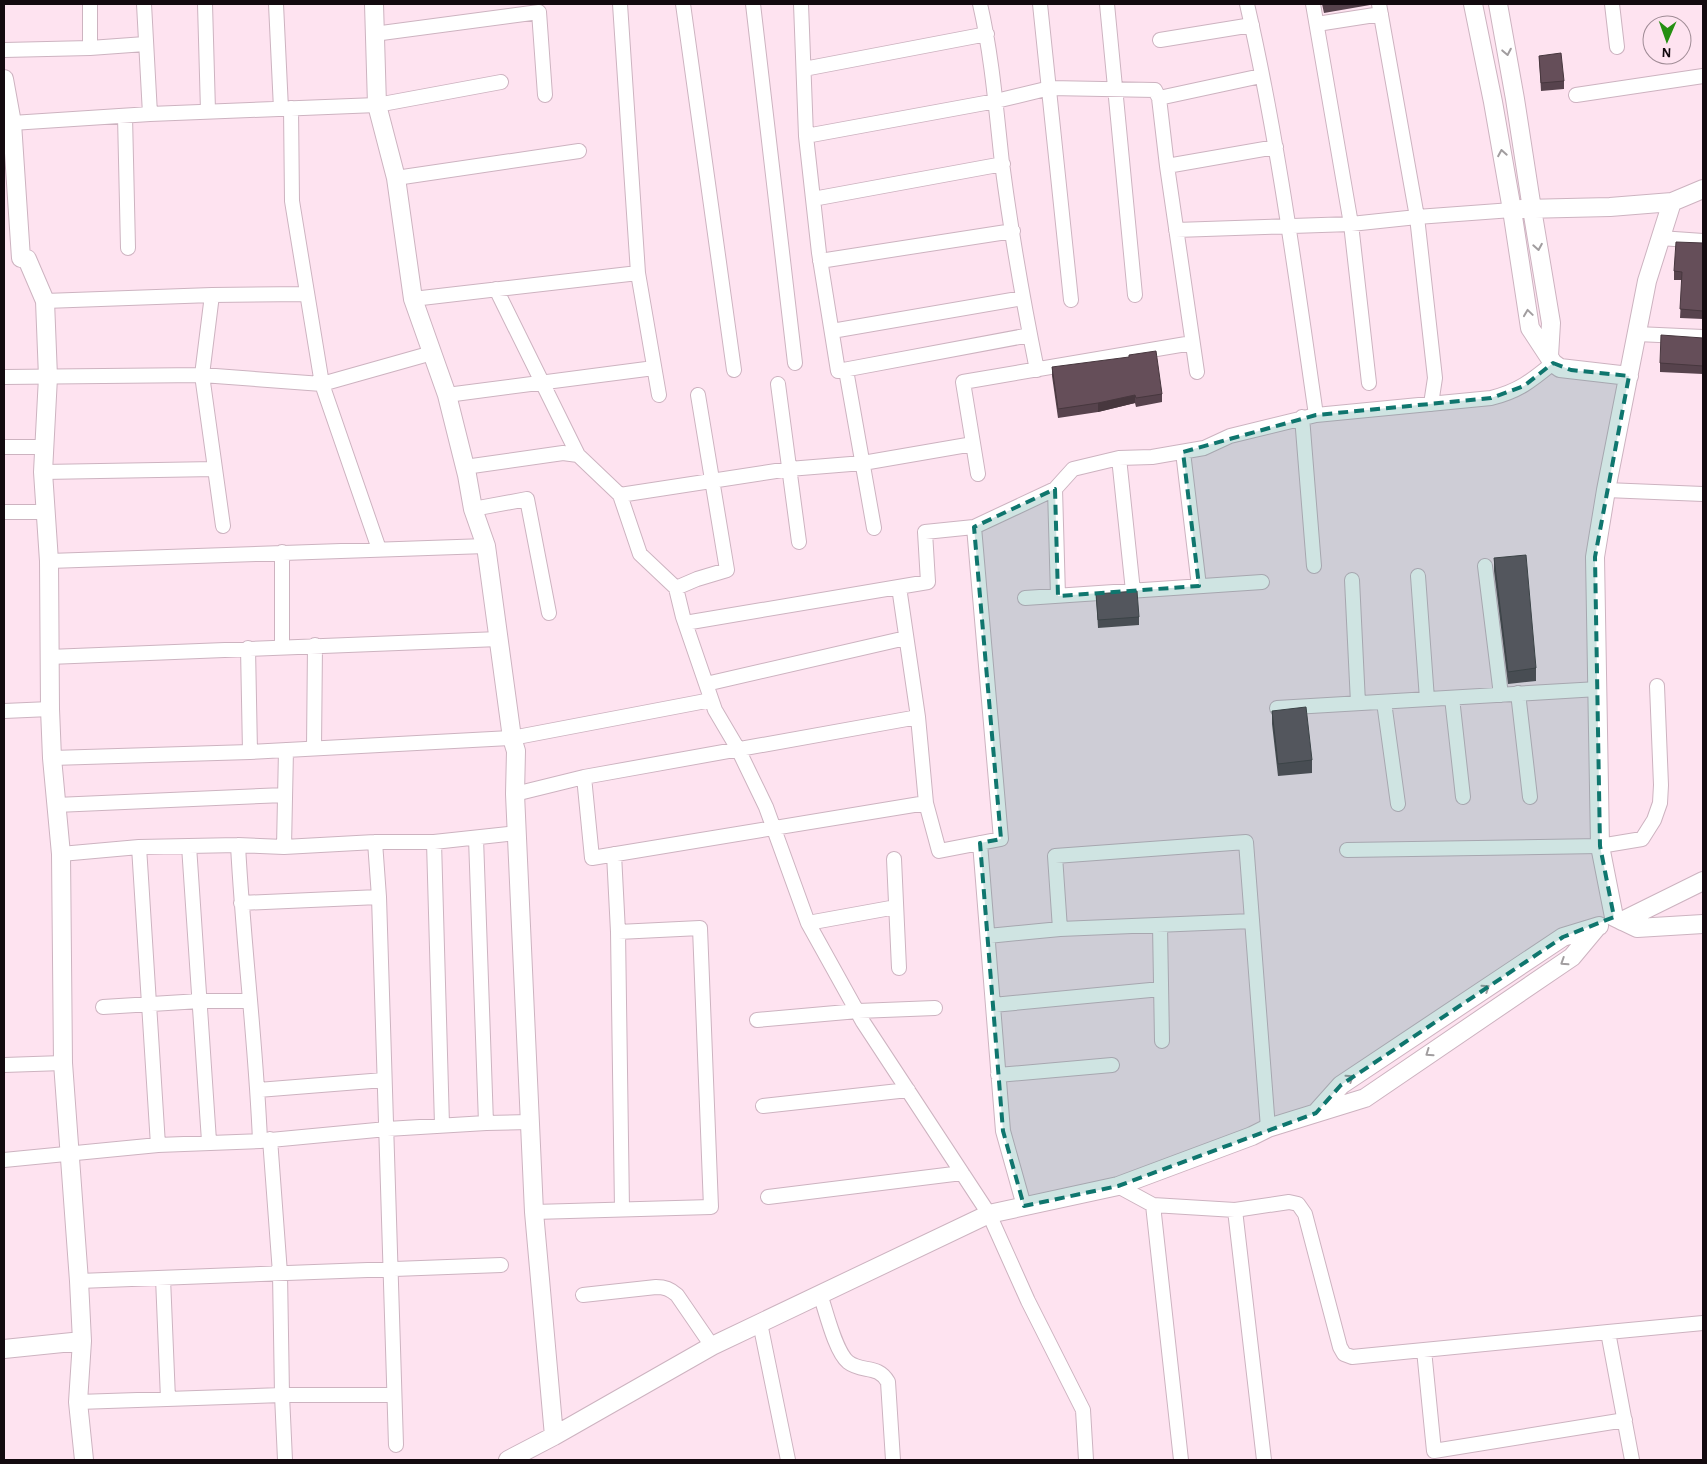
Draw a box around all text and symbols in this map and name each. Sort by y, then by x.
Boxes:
north arrow [1642,15,1692,65]
text: N [1661,45,1672,59]
one-way arrow [1501,47,1511,56]
one-way arrow [1498,149,1508,157]
one-way arrow [1533,242,1543,251]
one-way arrow [1523,309,1533,318]
one-way arrow [1560,956,1569,966]
one-way arrow [1480,985,1489,995]
one-way arrow [1425,1047,1435,1056]
one-way arrow [1344,1075,1354,1084]

